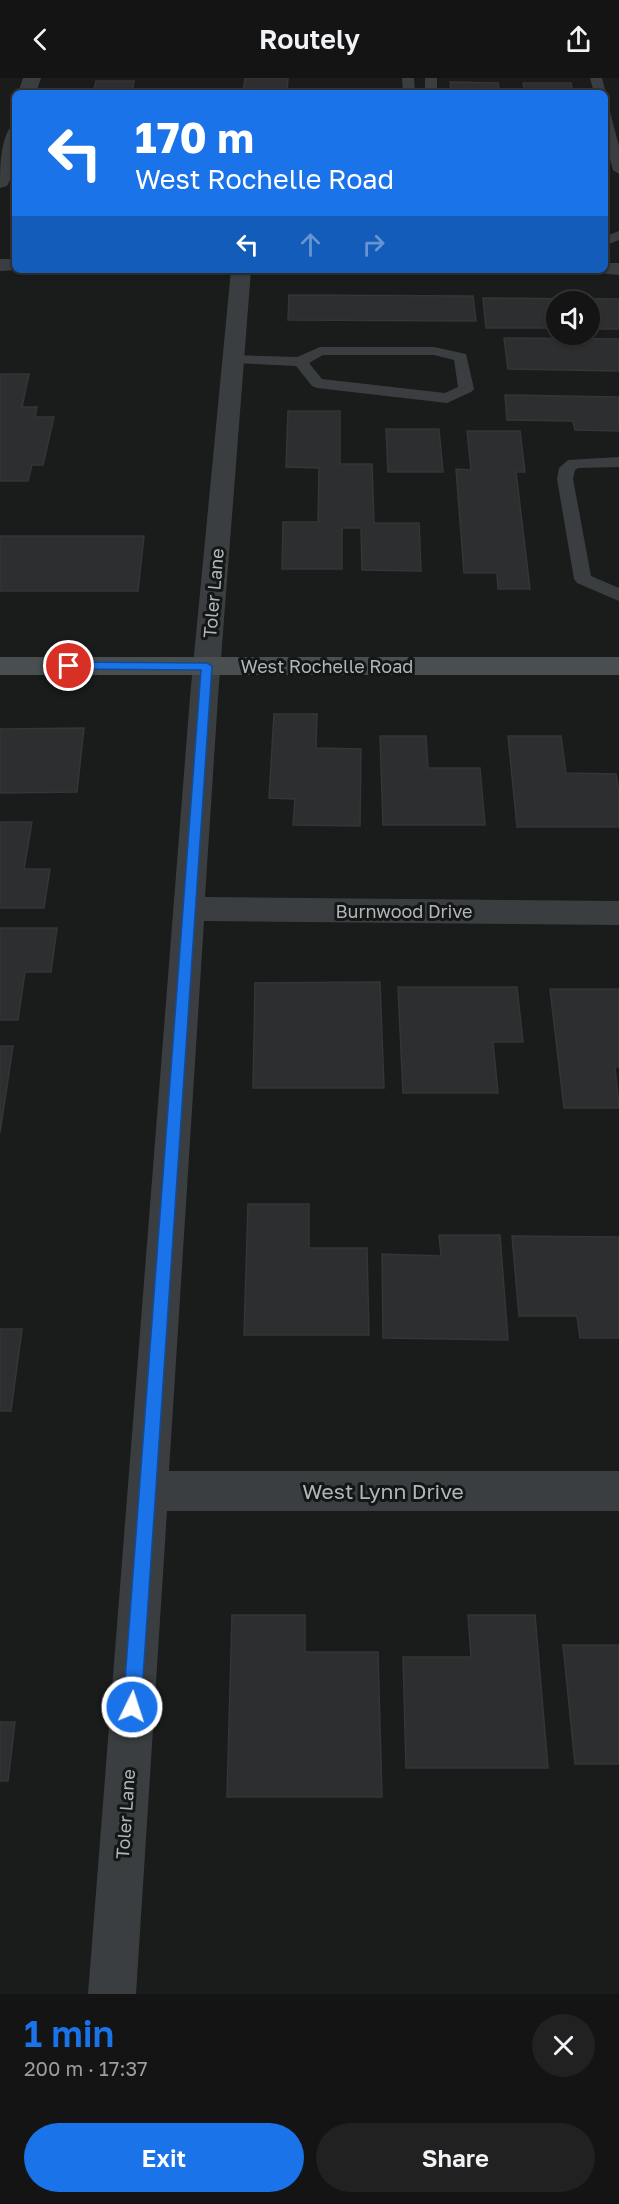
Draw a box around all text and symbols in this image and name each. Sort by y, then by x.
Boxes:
icon: back [24,23,57,56]
text: Routely [259,23,360,55]
icon: share [562,23,595,56]
text: 170 m [135,112,254,162]
icon: left [36,114,114,192]
text: West Rochelle Road [135,163,394,195]
icon: left [231,228,264,261]
icon: ahead [294,228,327,261]
icon: right [357,228,390,261]
map controls [546,291,600,345]
button: sound [546,291,600,345]
street label: Toler Lane [198,547,228,639]
pin [43,640,94,691]
icon: arrive [52,649,85,682]
street label: West Rochelle Road [241,655,413,677]
street label: Burnwood Drive [335,900,473,922]
street label: West Lynn Drive [302,1478,464,1504]
position arrow [100,1675,164,1739]
street label: Toler Lane [111,1768,139,1860]
text: 1 min [24,2012,114,2055]
button: close [532,2014,595,2077]
text: 200 m · 17:37 [24,2056,148,2080]
button: Exit [24,2123,304,2192]
button: Share [316,2123,595,2192]

